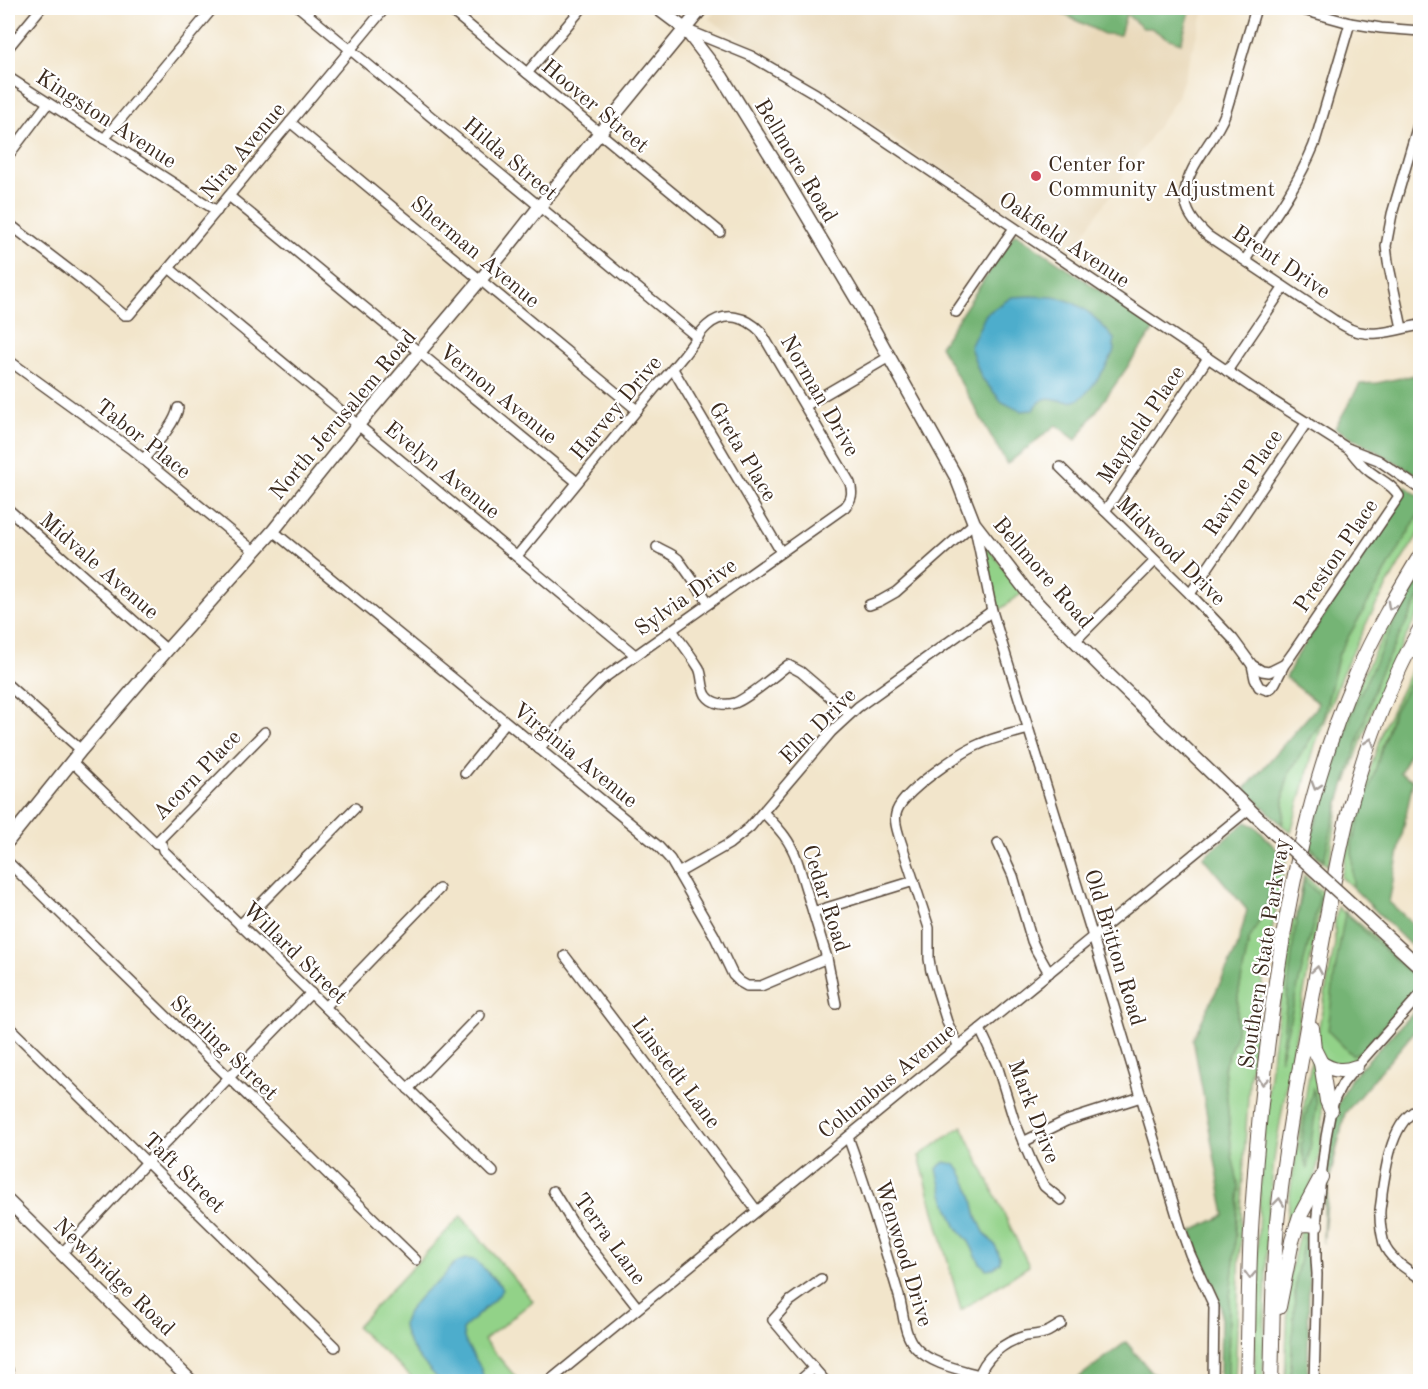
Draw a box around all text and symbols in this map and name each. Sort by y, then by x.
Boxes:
street label: Hoover Street [537,56,653,158]
street label: Kingston Avenue [32,66,180,173]
street label: Bellmore Road [750,95,841,227]
street label: Nira Avenue [197,99,290,204]
street label: Hilda Street [458,114,561,205]
place label: Center for Community Adjustment [1048,154,1275,201]
marker: Center for Community Adjustment [1029,169,1043,183]
street label: Oakfield Avenue [994,189,1133,293]
street label: Sherman Avenue [406,192,543,313]
street label: Brent Drive [1228,222,1334,303]
street label: North Jerusalem Road [266,326,421,505]
street label: Norman Drive [776,332,863,460]
street label: Vernon Avenue [435,340,561,449]
street label: Harvey Drive [567,352,666,465]
street label: Mayfield Place [1094,362,1189,488]
street label: Tabor Place [91,396,195,483]
street label: Greta Place [704,399,780,505]
street label: Evelyn Avenue [380,418,504,524]
street label: Ravine Place [1200,426,1287,540]
street label: Midwood Drive [1112,493,1229,610]
street label: Preston Place [1291,495,1383,617]
street label: Midvale Avenue [35,509,162,624]
street label: Bellmore Road [988,513,1097,633]
street label: Sylvia Drive [631,555,741,641]
one-way arrow [1386,600,1398,610]
street label: Elm Drive [776,684,861,769]
street label: Virginia Avenue [508,699,641,812]
street label: Acorn Place [149,726,246,825]
one-way arrow [1362,737,1375,748]
one-way arrow [1311,780,1323,791]
street label: Southern State Parkway [1236,836,1294,1070]
street label: Cedar Road [797,842,853,955]
street label: Old Britton Road [1080,867,1148,1029]
street label: Willard Street [238,898,351,1009]
one-way arrow [1311,966,1323,975]
street label: Sterling Street [165,992,282,1105]
street label: Linstedt Lane [627,1014,724,1133]
street label: Columbus Avenue [815,1020,960,1143]
street label: Mark Drive [1003,1057,1063,1166]
one-way arrow [1258,1076,1270,1085]
street label: Taft Street [138,1129,229,1218]
street label: Wenwood Drive [870,1178,936,1329]
street label: Terra Lane [569,1189,650,1289]
one-way arrow [1273,1198,1285,1207]
street label: Newbridge Road [49,1214,178,1341]
one-way arrow [1244,1271,1256,1280]

